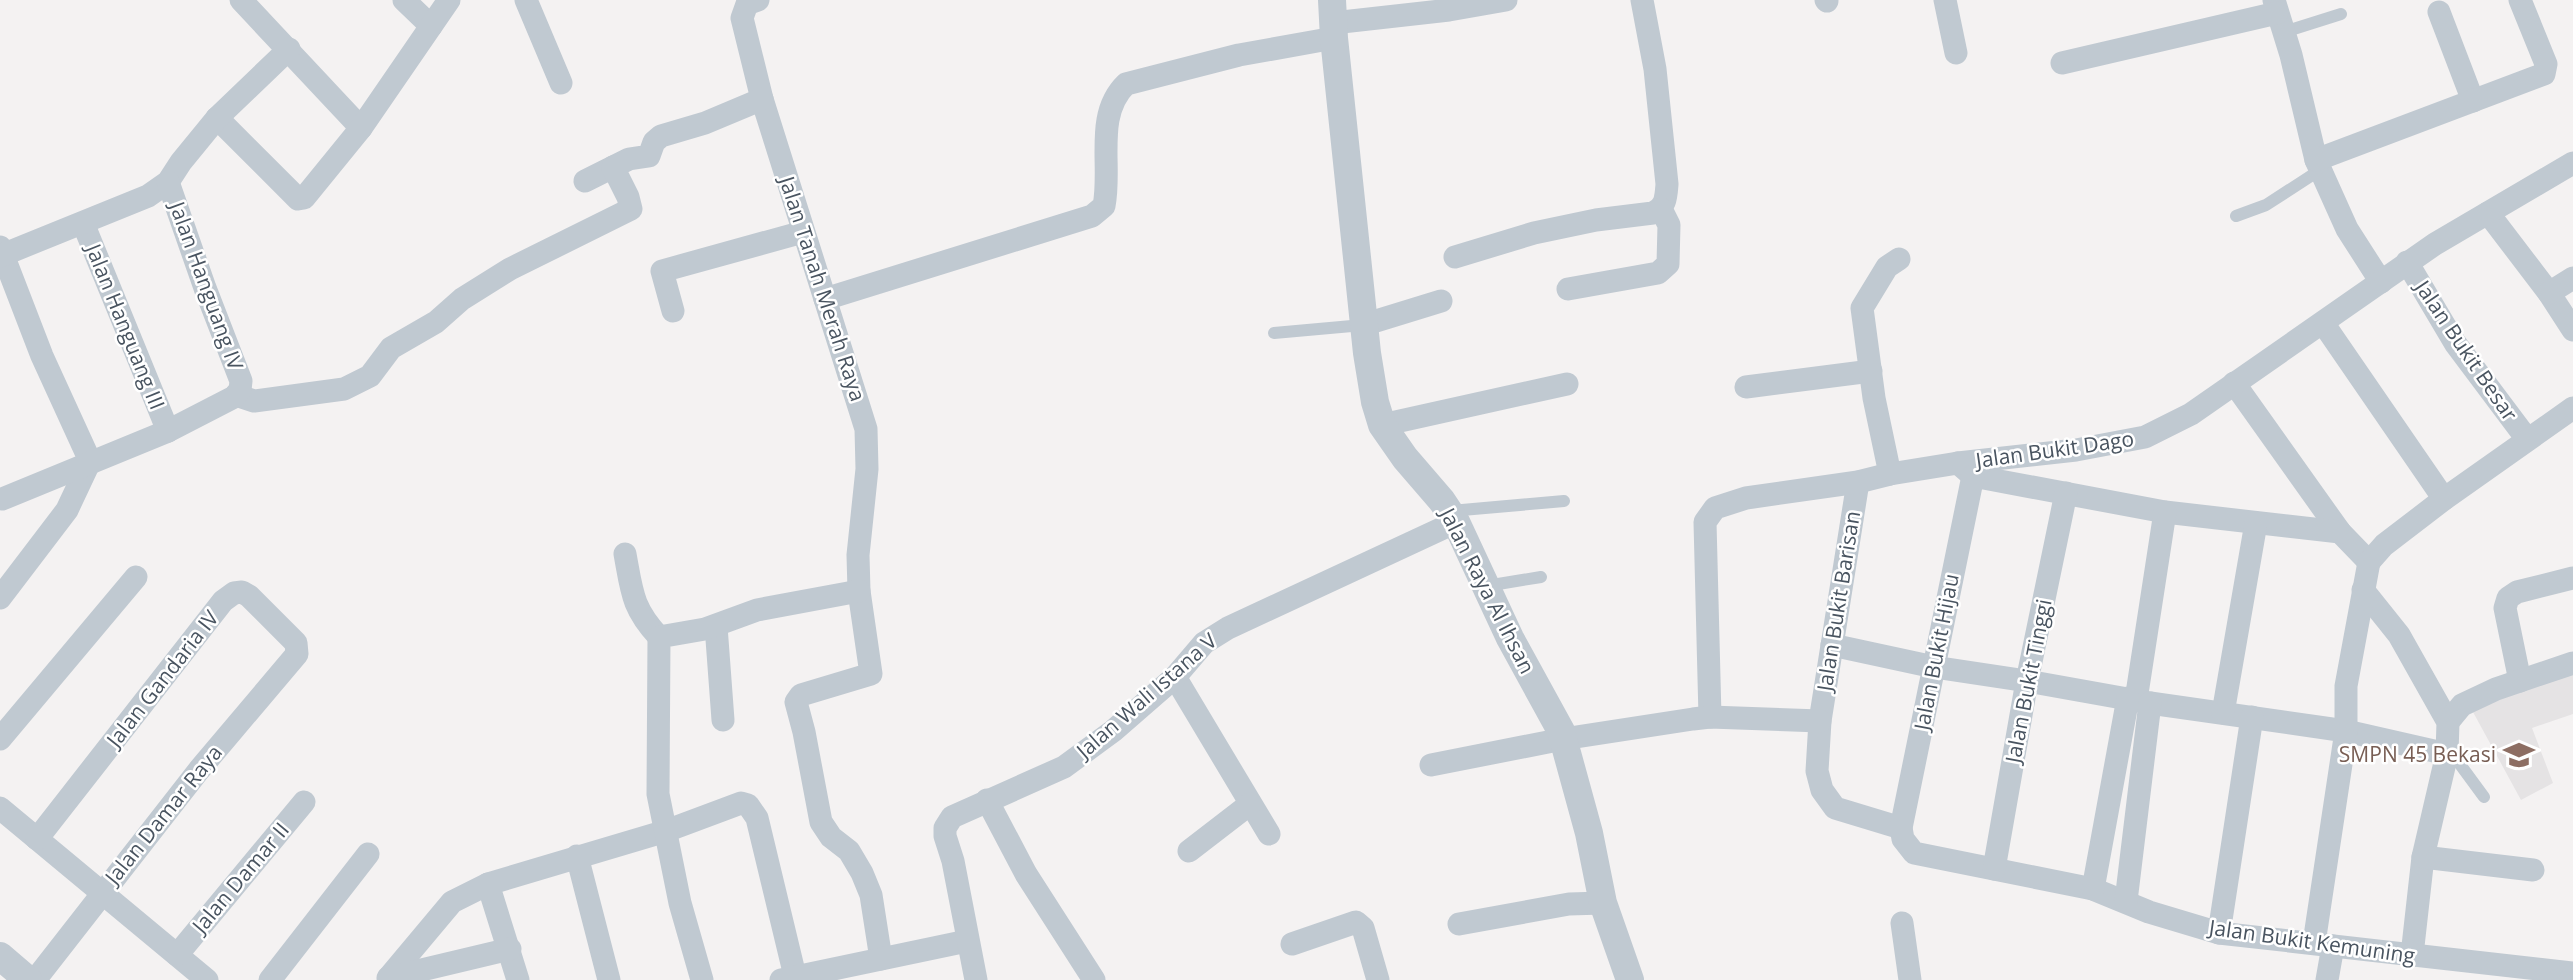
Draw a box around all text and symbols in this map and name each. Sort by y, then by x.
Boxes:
street label: Jalan Tanah Merah Raya [773,171,873,405]
street label: Jalan Hanguang IV [163,196,250,374]
street label: Jalan Hanguang III [79,238,172,413]
street label: Jalan Bukit Besar [2408,273,2525,427]
street label: Jalan Bukit Dago [1972,424,2136,474]
street label: Jalan Raya Al Ihsan [1433,501,1542,678]
street label: Jalan Bukit Barisan [1810,509,1866,695]
street label: Jalan Bukit Hijau [1907,571,1965,734]
street label: Jalan Bukit Tinggi [1998,597,2058,767]
street label: Jalan Gandaria IV [99,604,225,754]
street label: Jalan Wali Istana V [1069,626,1223,765]
school or university icon: SMPN 45 Bekasi [2502,738,2536,772]
street label: Jalan Damar Raya [97,739,228,891]
place label: SMPN 45 Bekasi [2339,740,2496,768]
street label: Jalan Damar II [184,816,295,940]
street label: Jalan Bukit Kemuning [2205,912,2417,969]

